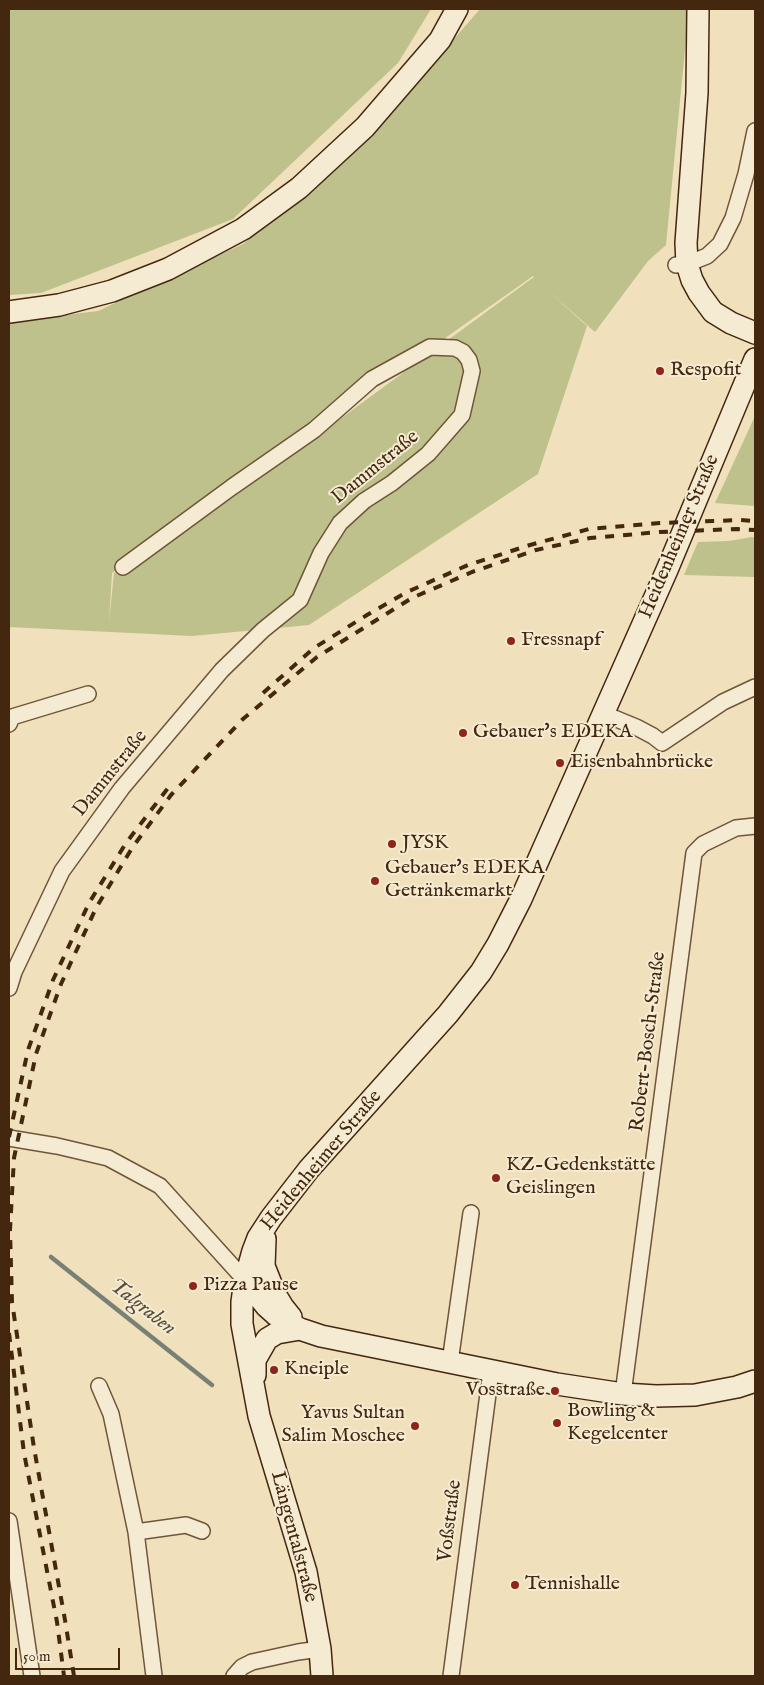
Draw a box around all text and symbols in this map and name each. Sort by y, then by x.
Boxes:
place label: Respofit [670,359,741,383]
marker: Respofit [654,365,666,377]
street label: Dammstraße [328,426,424,510]
street label: Heidenheimer Straße [635,451,725,623]
place label: Fressnapf [521,629,601,653]
marker: Fressnapf [505,635,517,647]
place label: Gebauer's EDEKA [473,721,633,745]
street label: Dammstraße [69,726,153,822]
marker: Gebauer's EDEKA [457,727,469,739]
place label: Eisenbahnbrücke [570,751,713,775]
marker: Eisenbahnbrücke [554,757,566,769]
place label: JYSK [402,832,448,856]
marker: JYSK [386,838,398,850]
place label: Gebauer's EDEKA Getränkemarkt [385,857,545,904]
marker: Gebauer's EDEKA Getränkemarkt [369,875,381,887]
street label: Robert-Bosch-Straße [626,951,672,1133]
street label: Heidenheimer Straße [256,1086,388,1236]
place label: KZ-Gedenkstätte Geislingen [506,1154,656,1201]
marker: KZ-Gedenkstätte Geislingen [490,1172,502,1184]
water label: Talgraben [104,1274,180,1342]
place label: Pizza Pause [203,1274,298,1298]
marker: Pizza Pause [187,1280,199,1292]
place label: Kneiple [284,1358,349,1382]
marker: Kneiple [268,1364,280,1376]
place label: Vosstraße [466,1379,545,1403]
marker: Vosstraße [549,1385,561,1397]
place label: Bowling & Kegelcenter [567,1400,668,1447]
place label: Yavus Sultan Salim Moschee [282,1402,405,1449]
marker: Bowling & Kegelcenter [551,1417,563,1429]
marker: Yavus Sultan Salim Moschee [409,1420,421,1432]
street label: Längentalstraße [264,1469,322,1605]
street label: Voßstraße [434,1479,468,1563]
place label: Tennishalle [525,1573,620,1597]
marker: Tennishalle [509,1579,521,1591]
scale bar [18,1638,122,1670]
text: 50 m [23,1647,51,1666]

